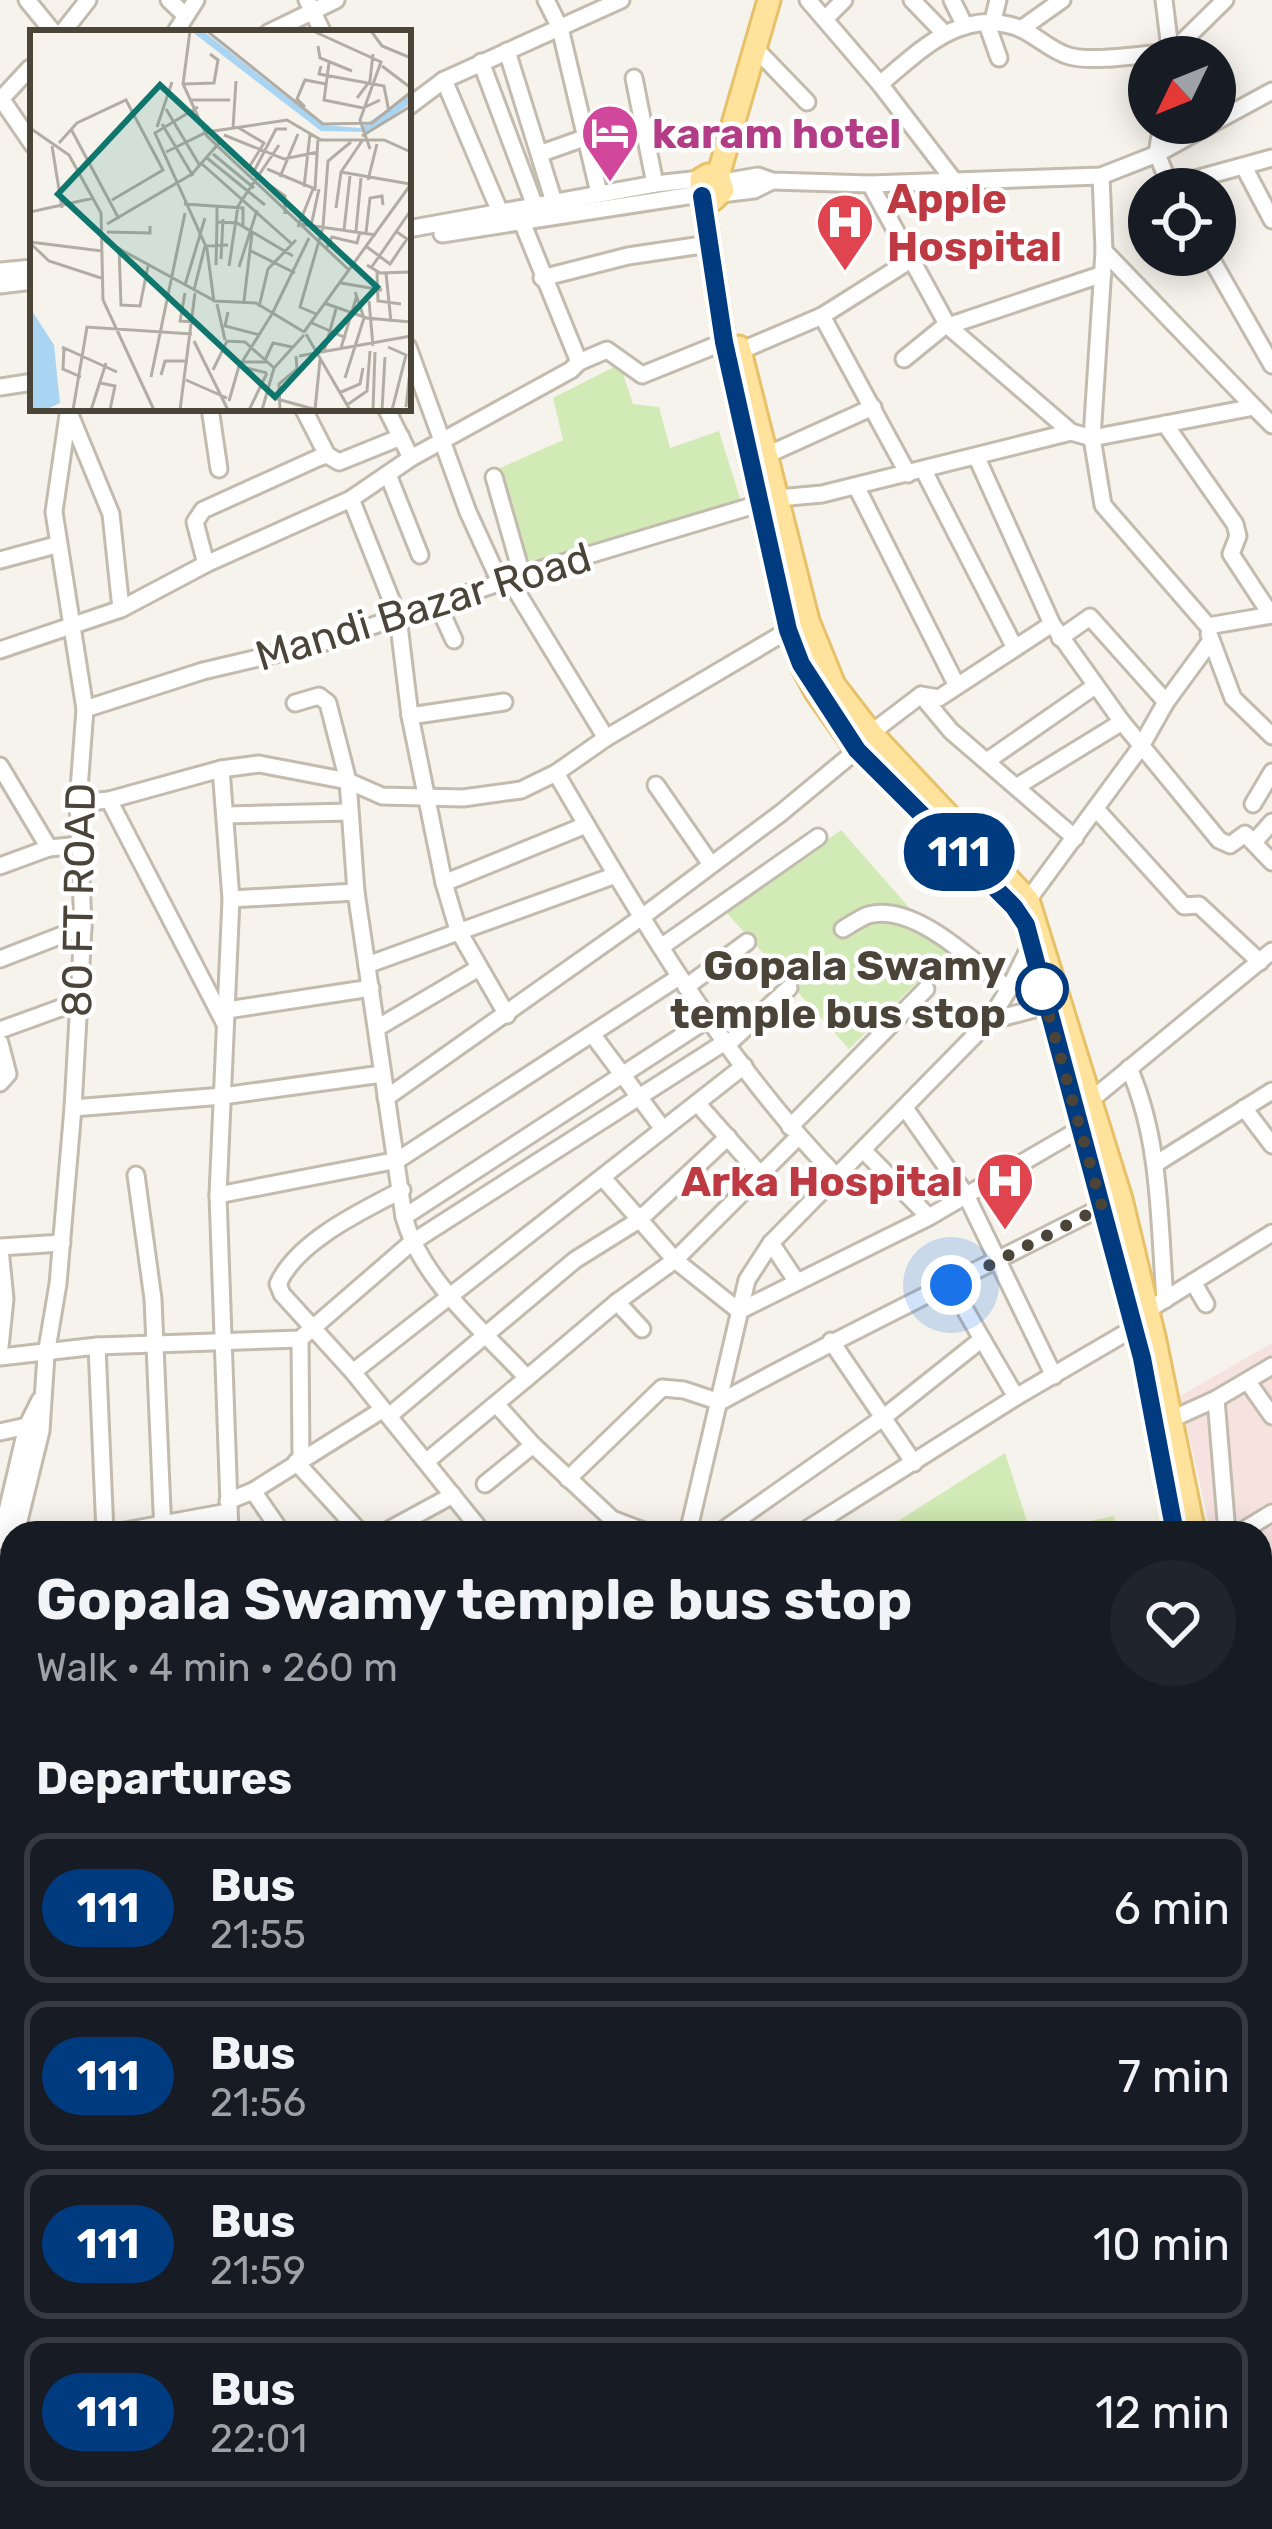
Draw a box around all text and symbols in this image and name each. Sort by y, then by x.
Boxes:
inset map [30,30,411,411]
north arrow [1128,36,1236,144]
map controls [1128,36,1236,276]
hotel icon: karam hotel [579,102,641,184]
place label: karam hotel [652,109,901,159]
button: locate [1128,168,1236,276]
place label: Apple Hospital [887,174,1062,272]
hospital icon: Apple Hospital [814,191,876,273]
street label: Mandi Bazar Road [250,532,597,682]
street label: 80 FT ROAD [52,782,106,1018]
line badge: 111 [890,813,1028,891]
text: 111 [928,827,990,877]
place label: Gopala Swamy temple bus stop [670,941,1006,1039]
marker: Gopala Swamy temple bus stop [1017,964,1067,1014]
hospital icon: Arka Hospital [974,1150,1036,1232]
place label: Arka Hospital [681,1157,963,1207]
your location [921,1255,981,1315]
button: heart [1110,1560,1236,1686]
text: Gopala Swamy temple bus stop [36,1566,912,1633]
text: Walk · 4 min · 260 m [36,1645,398,1691]
text: Departures [36,1752,292,1805]
text: Bus [210,1859,295,1912]
text: 6 min [1114,1882,1230,1935]
text: 111 [77,1883,139,1933]
text: 21:55 [210,1912,306,1958]
text: Bus [210,2027,295,2080]
text: 7 min [1118,2050,1230,2103]
text: 111 [77,2051,139,2101]
text: 21:56 [210,2080,306,2126]
text: Bus [210,2195,295,2248]
text: 10 min [1093,2218,1230,2271]
text: 111 [77,2219,139,2269]
text: 21:59 [210,2248,306,2294]
text: Bus [210,2363,295,2416]
text: 12 min [1095,2386,1230,2439]
text: 111 [77,2387,139,2437]
text: 22:01 [210,2416,307,2462]

